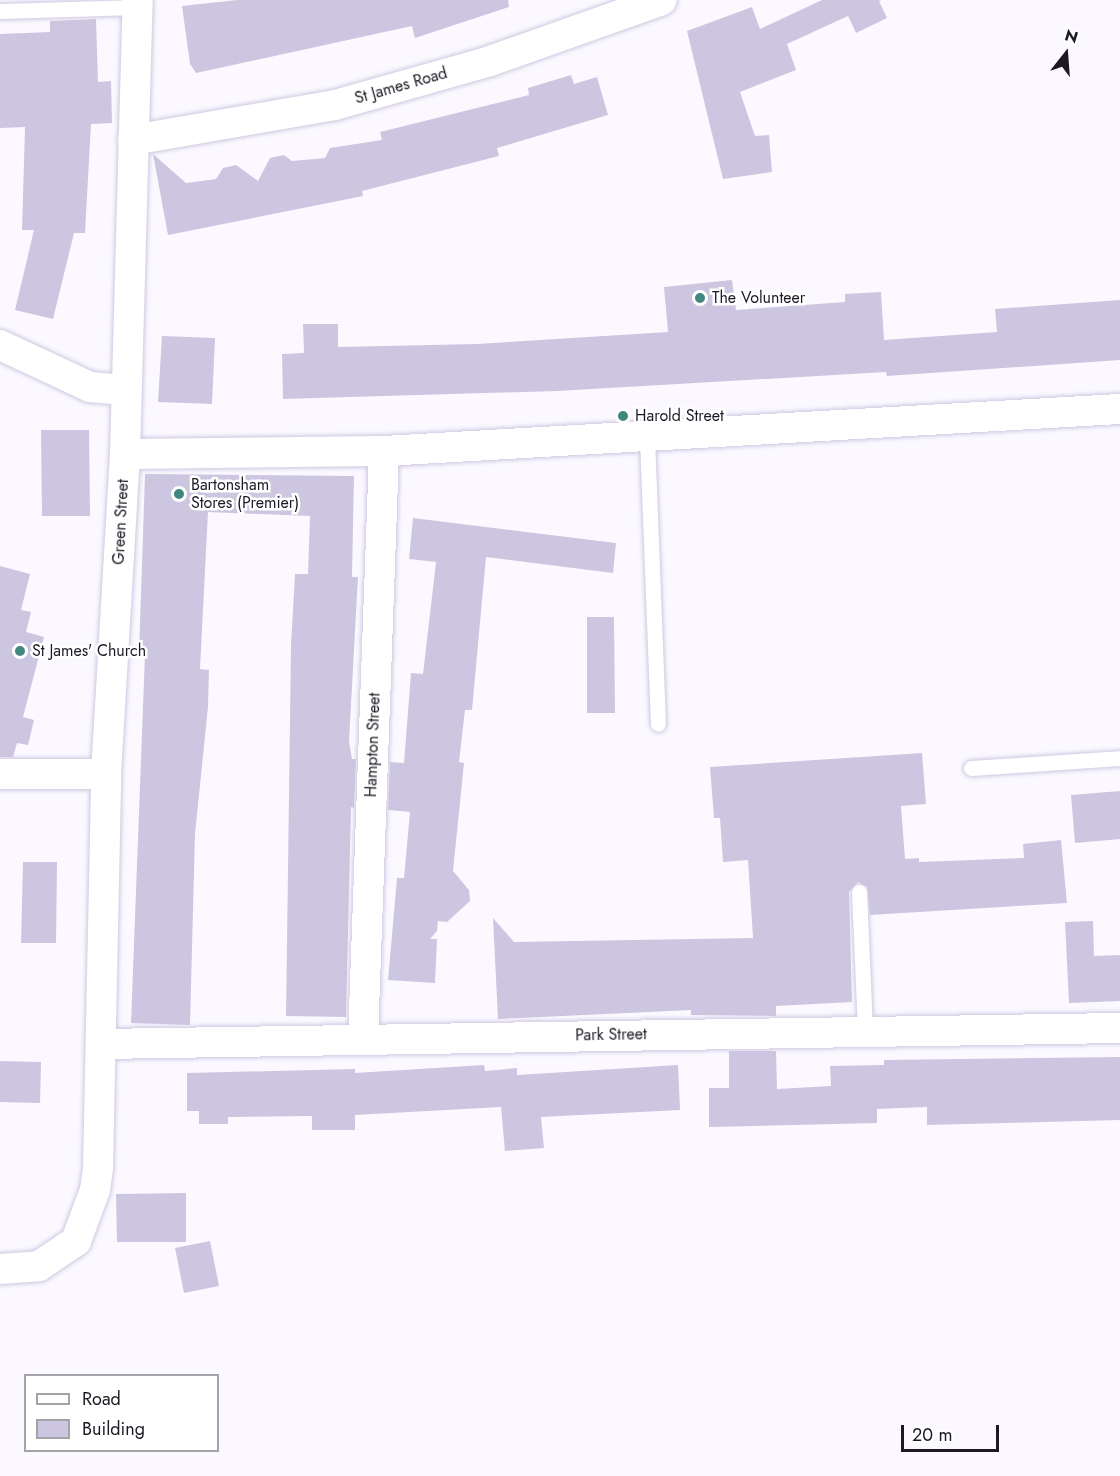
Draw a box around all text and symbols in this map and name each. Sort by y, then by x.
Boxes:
text: N [1062,23,1081,49]
north arrow [1036,24,1096,84]
street label: St James Road [352,64,450,108]
place label: The Volunteer [712,288,805,308]
marker: The Volunteer [693,291,707,305]
place label: Harold Street [635,406,724,426]
marker: Harold Street [616,409,630,423]
place label: Bartonsham Stores (Premier) [191,475,299,513]
street label: Green Street [109,479,133,565]
marker: Bartonsham Stores (Premier) [172,487,186,501]
place label: St James' Church [32,641,146,661]
marker: St James' Church [13,644,27,658]
street label: Hampton Street [362,692,384,798]
street label: Park Street [575,1025,647,1045]
legend [24,1374,219,1452]
text: Road [82,1386,121,1412]
scale bar [904,1413,1002,1451]
text: Building [82,1416,145,1442]
text: 20 m [912,1422,952,1448]

